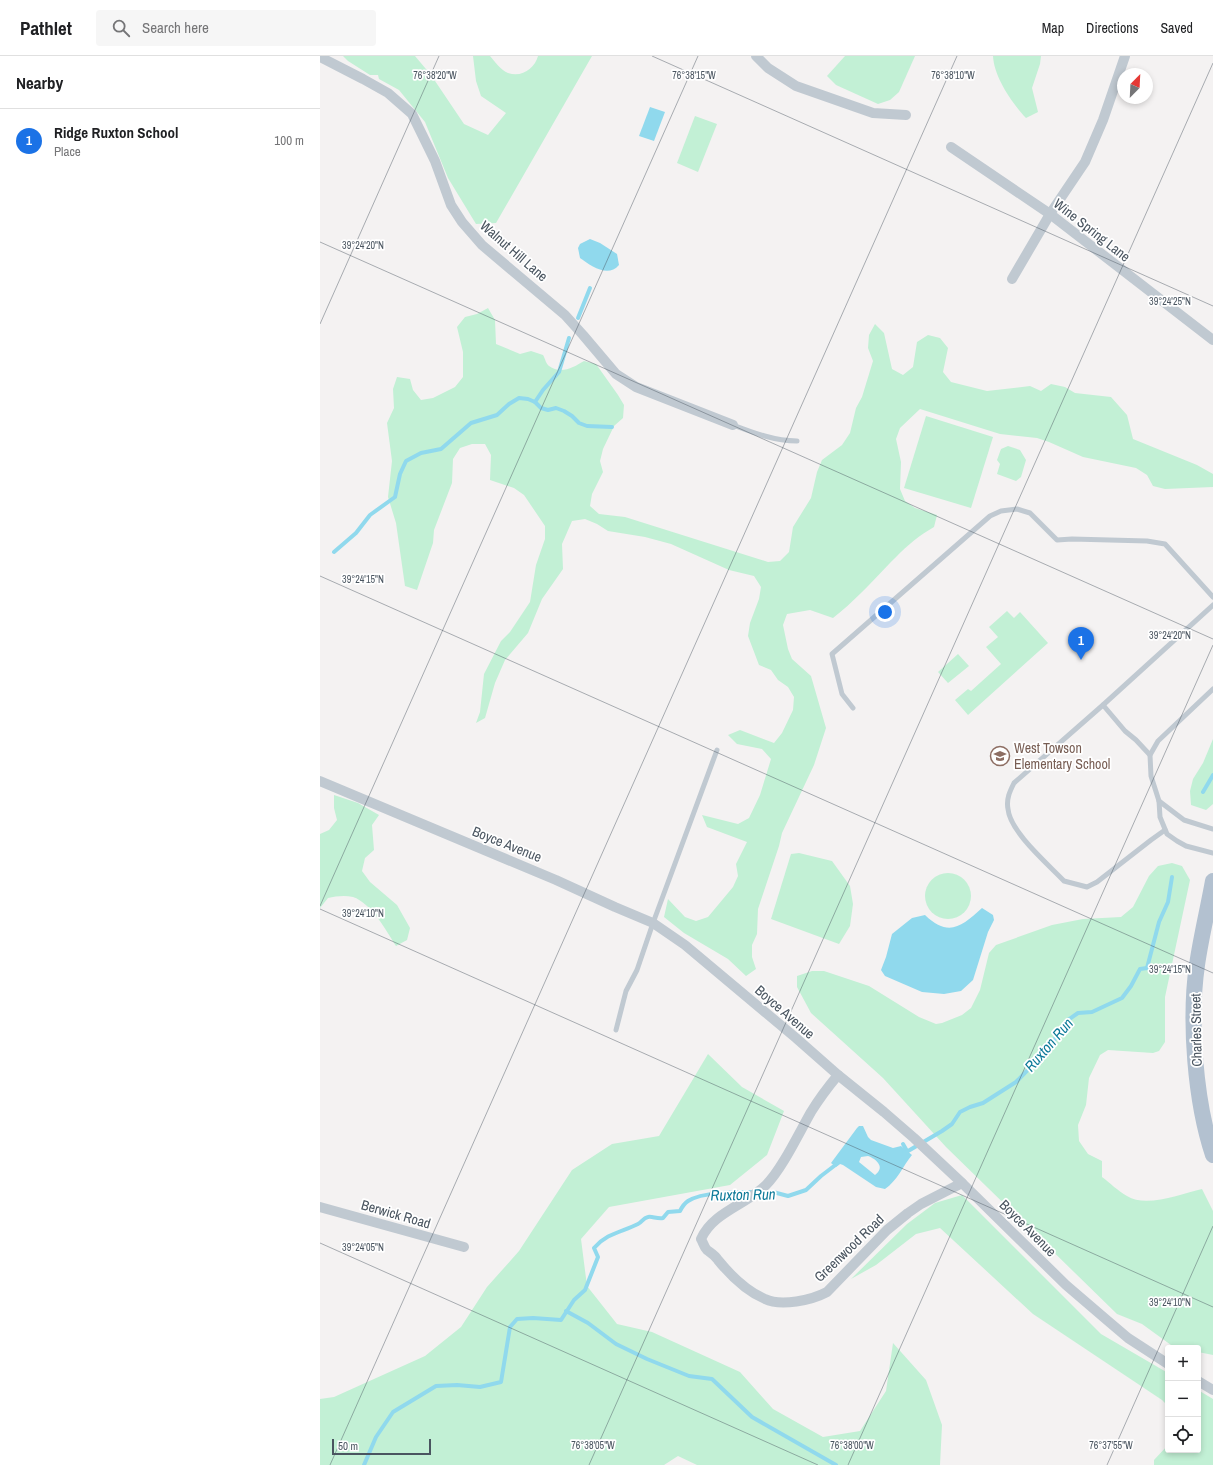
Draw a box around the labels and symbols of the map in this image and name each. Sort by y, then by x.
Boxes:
north arrow [1117,68,1153,104]
text: 76°38'20"W [413,69,457,82]
text: 76°38'15"W [672,69,716,82]
text: 76°38'10"W [931,69,975,82]
street label: Wine Spring Lane [1050,194,1134,266]
street label: Walnut Hill Lane [476,217,552,285]
text: 39°24'20"N [342,239,384,252]
text: 39°24'25"N [1149,295,1191,308]
text: 39°24'15"N [342,573,384,586]
your location [875,602,895,622]
pin: 1 [1068,627,1094,660]
text: 39°24'20"N [1149,629,1191,642]
place label: West Towson Elementary School [1014,739,1110,773]
school or university icon: West Towson Elementary School [989,745,1011,767]
street label: Boyce Avenue [470,822,544,866]
text: 39°24'10"N [342,907,384,920]
text: 39°24'15"N [1149,963,1191,976]
street label: Boyce Avenue [751,981,819,1043]
street label: Charles Street [1186,993,1206,1067]
water label: Ruxton Run [1019,1013,1078,1076]
water label: Ruxton Run [710,1183,776,1206]
street label: Berwick Road [359,1195,433,1233]
street label: Boyce Avenue [996,1196,1060,1260]
street label: Greenwood Road [810,1210,888,1286]
text: 39°24'05"N [342,1241,384,1254]
text: 39°24'10"N [1149,1296,1191,1309]
scale bar [332,1437,431,1456]
text: 76°38'05"W [571,1439,615,1452]
text: 76°38'00"W [830,1439,874,1452]
text: 76°37'55"W [1089,1439,1133,1452]

